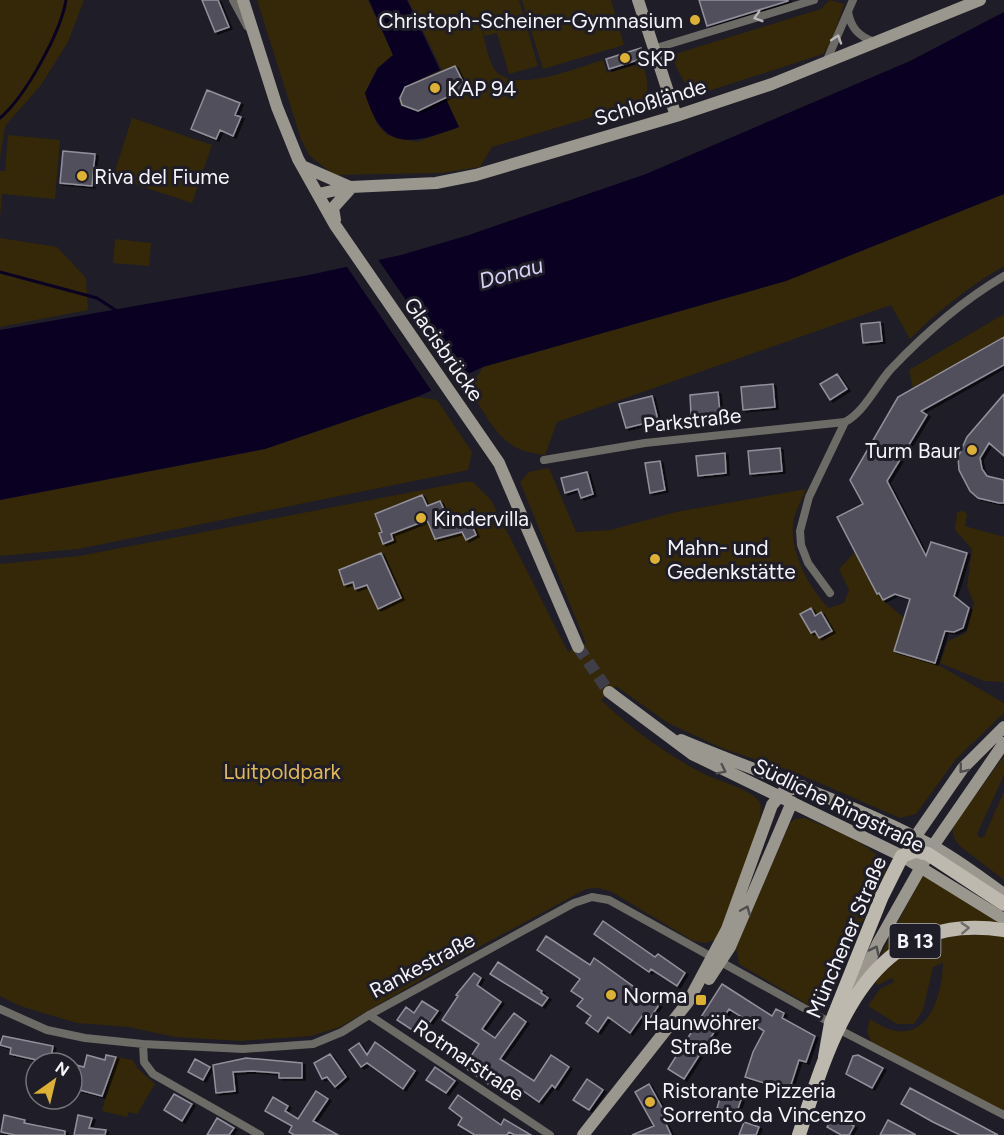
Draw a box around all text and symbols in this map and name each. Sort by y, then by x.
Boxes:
place label: Christoph-Scheiner-Gymnasium [379,8,683,33]
one-way arrow [753,10,764,22]
marker: Christoph-Scheiner-Gymnasium [688,13,702,27]
one-way arrow [830,34,843,44]
place label: SKP [637,46,675,71]
marker: SKP [618,51,632,65]
street label: Schloßlände [591,73,709,131]
place label: KAP 94 [447,76,516,101]
marker: KAP 94 [428,81,442,95]
place label: Riva del Fiume [94,164,230,189]
marker: Riva del Fiume [75,169,89,183]
water label: Donau [476,251,546,295]
street label: Glacisbrücke [399,292,489,406]
street label: Parkstraße [642,402,742,438]
place label: Turm Baur [865,438,960,463]
marker: Turm Baur [965,443,979,457]
place label: Kindervilla [433,506,529,531]
marker: Kindervilla [414,511,428,525]
place label: Mahn- und Gedenkstätte [667,535,796,584]
marker: Mahn- und Gedenkstätte [648,552,662,566]
street label: Südliche Ringstraße [749,753,929,857]
park label: Luitpoldpark [223,759,341,784]
one-way arrow [716,763,727,775]
one-way arrow [959,763,970,774]
street label: Münchener Straße [801,852,891,1022]
one-way arrow [739,905,751,916]
one-way arrow [960,922,969,935]
road number: B 13 [890,924,940,958]
street label: Rankestraße [365,927,479,1003]
one-way arrow [868,945,880,956]
place label: Norma [623,983,687,1008]
marker: Norma [604,988,618,1002]
marker: Haunwöhrer Straße [694,993,708,1007]
place label: Haunwöhrer Straße [643,1010,759,1059]
street label: Rotmarstraße [409,1014,529,1106]
north arrow [24,1051,84,1111]
text: N [52,1058,73,1080]
place label: Ristorante Pizzeria Sorrento da Vincenzo [662,1078,866,1127]
marker: Ristorante Pizzeria Sorrento da Vincenzo [643,1095,657,1109]

